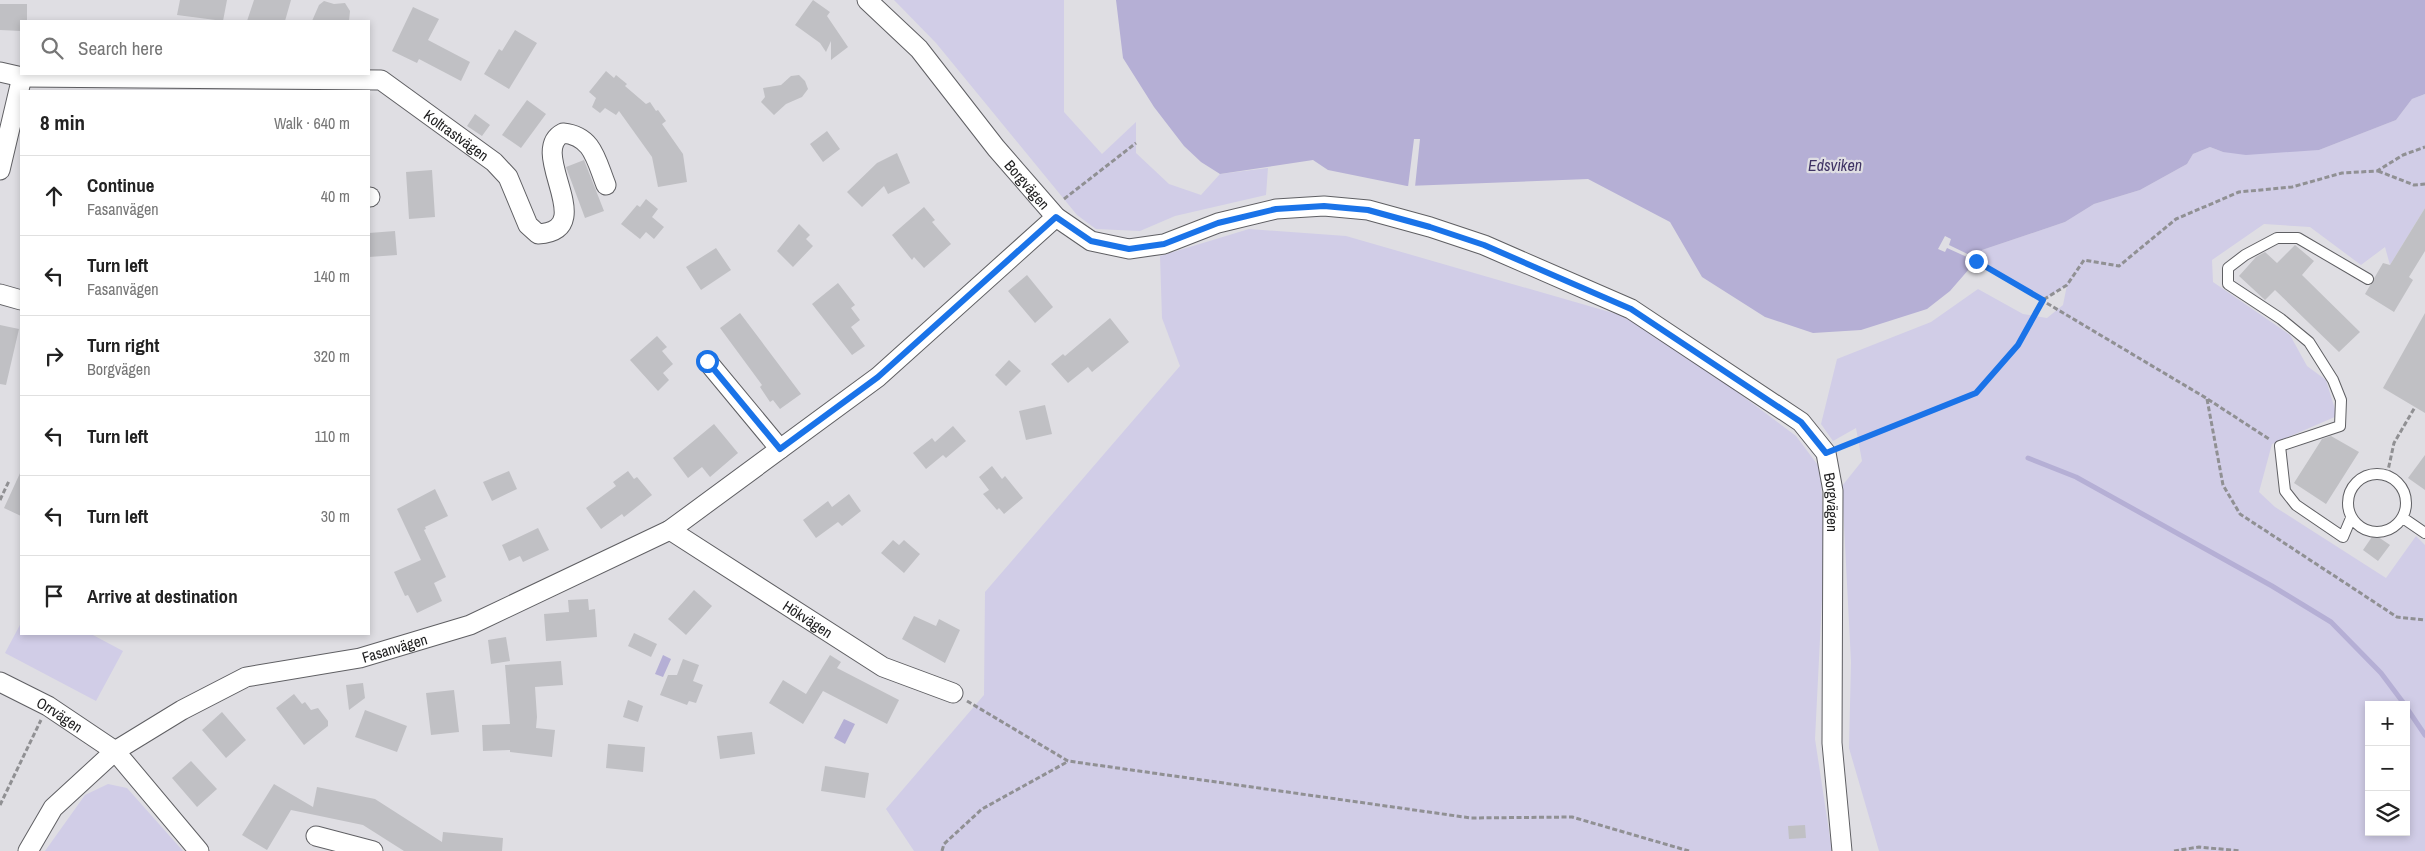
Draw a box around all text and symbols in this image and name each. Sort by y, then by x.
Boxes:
search box [20,20,370,75]
icon: search [38,34,66,62]
text: Search here [78,35,163,61]
street label: Koltrastvägen [420,104,493,165]
text: 8 min [40,108,85,137]
text: Walk · 640 m [274,112,350,134]
water label: Edsviken [1808,154,1862,176]
street label: Borgvägen [1000,155,1055,214]
text: Continue [87,172,155,198]
icon: ahead [40,182,68,210]
text: 40 m [321,185,350,207]
text: Fasanvägen [87,198,159,220]
route end [1965,250,1988,273]
text: Turn left [87,252,148,278]
icon: left [40,262,68,290]
text: 140 m [314,265,350,287]
text: Fasanvägen [87,278,159,300]
text: Turn right [87,332,159,358]
icon: right [40,342,68,370]
text: 320 m [314,345,350,367]
route start [696,350,719,373]
text: Borgvägen [87,358,150,380]
icon: left [40,422,68,450]
text: Turn left [87,423,148,449]
text: 110 m [314,425,350,447]
street label: Borgvägen [1819,471,1843,532]
icon: left [40,502,68,530]
text: Turn left [87,503,148,529]
text: 30 m [321,505,350,527]
icon: arrive [40,582,68,610]
text: Arrive at destination [87,583,238,609]
street label: Hökvägen [779,595,837,643]
street label: Fasanvägen [359,628,430,667]
street label: Orrvägen [33,692,87,737]
map controls [2365,701,2410,836]
button: + [2365,701,2410,746]
button: − [2365,746,2410,791]
button: layers [2365,791,2410,836]

